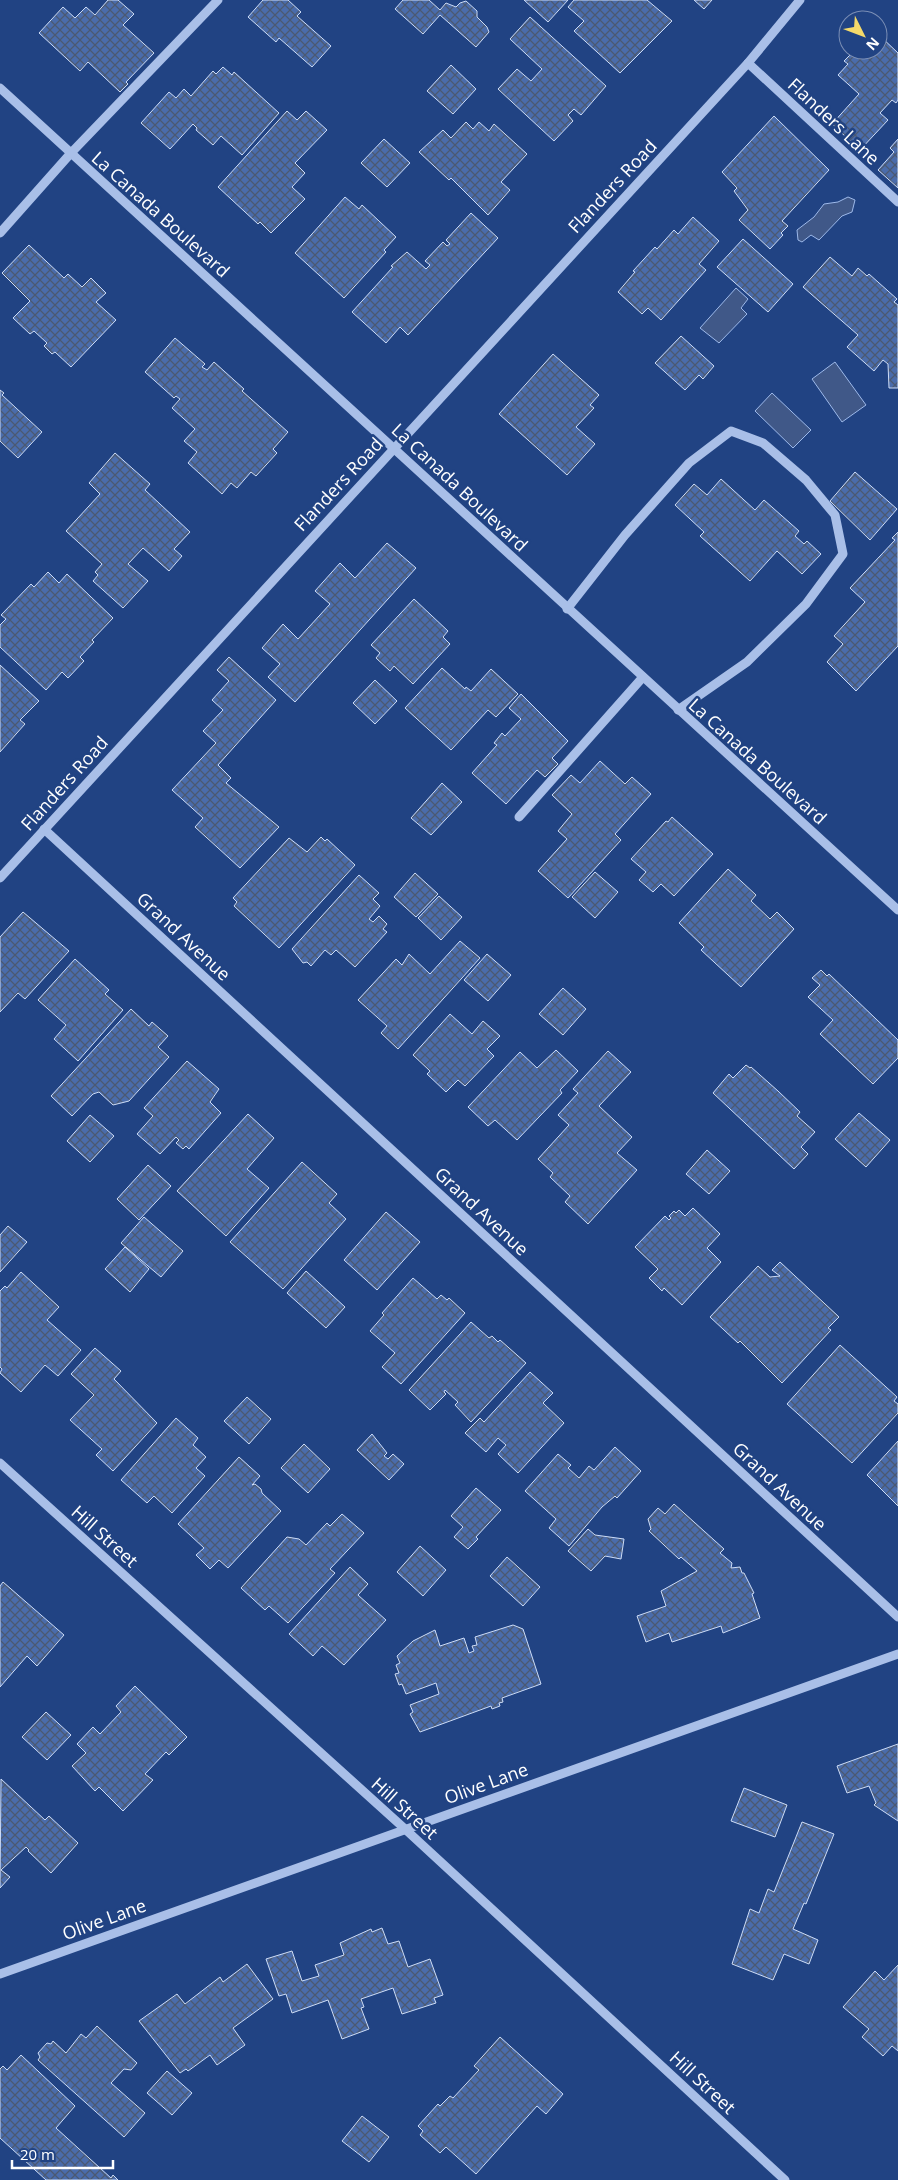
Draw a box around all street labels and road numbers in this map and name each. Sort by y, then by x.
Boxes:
street label: Flanders Lane [783,72,885,170]
street label: Flanders Road [562,134,662,238]
street label: La Canada Boulevard [87,146,235,282]
street label: La Canada Boulevard [387,418,533,556]
street label: Flanders Road [288,432,388,536]
street label: La Canada Boulevard [684,693,832,829]
street label: Flanders Road [15,731,113,835]
street label: Grand Avenue [132,886,236,986]
street label: Grand Avenue [430,1161,534,1261]
street label: Grand Avenue [728,1436,832,1536]
street label: Hill Street [67,1500,143,1572]
street label: Olive Lane [441,1757,531,1809]
street label: Hill Street [367,1772,443,1844]
street label: Olive Lane [59,1893,149,1945]
street label: Hill Street [665,2045,741,2119]

